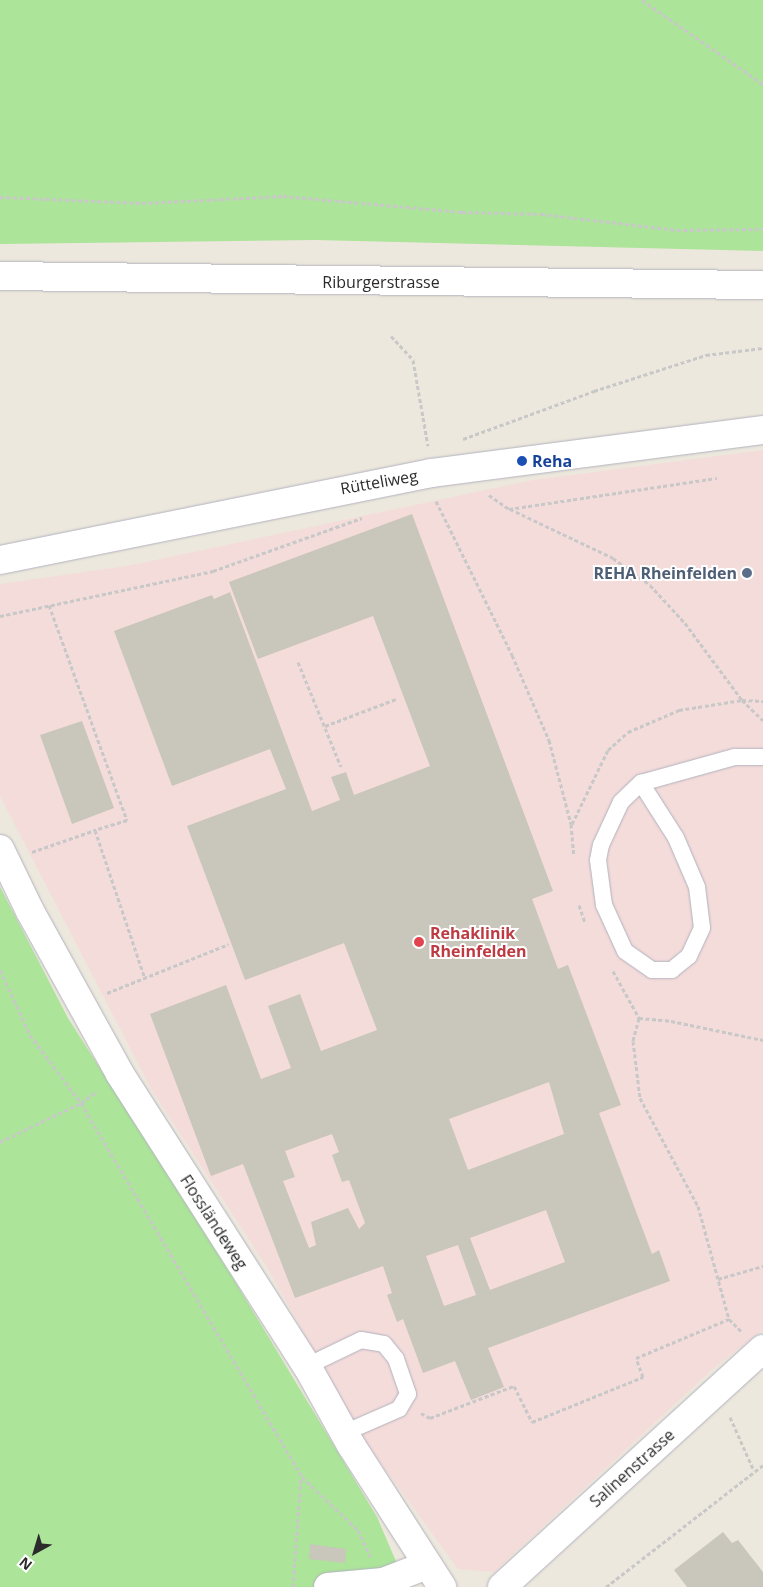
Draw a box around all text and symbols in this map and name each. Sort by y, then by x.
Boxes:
street label: Riburgerstrasse [322,272,440,292]
place label: Reha [532,451,572,471]
marker: Reha [516,455,528,467]
street label: Rütteliweg [339,466,419,498]
place label: REHA Rheinfelden [593,563,737,583]
marker: REHA Rheinfelden [741,567,753,579]
place label: Rehaklinik Rheinfelden [430,923,527,961]
marker: Rehaklinik Rheinfelden [412,935,426,949]
street label: Flossländeweg [176,1171,252,1273]
street label: Salinenstrasse [586,1425,678,1511]
north arrow [10,1527,60,1577]
text: N [15,1553,36,1575]

